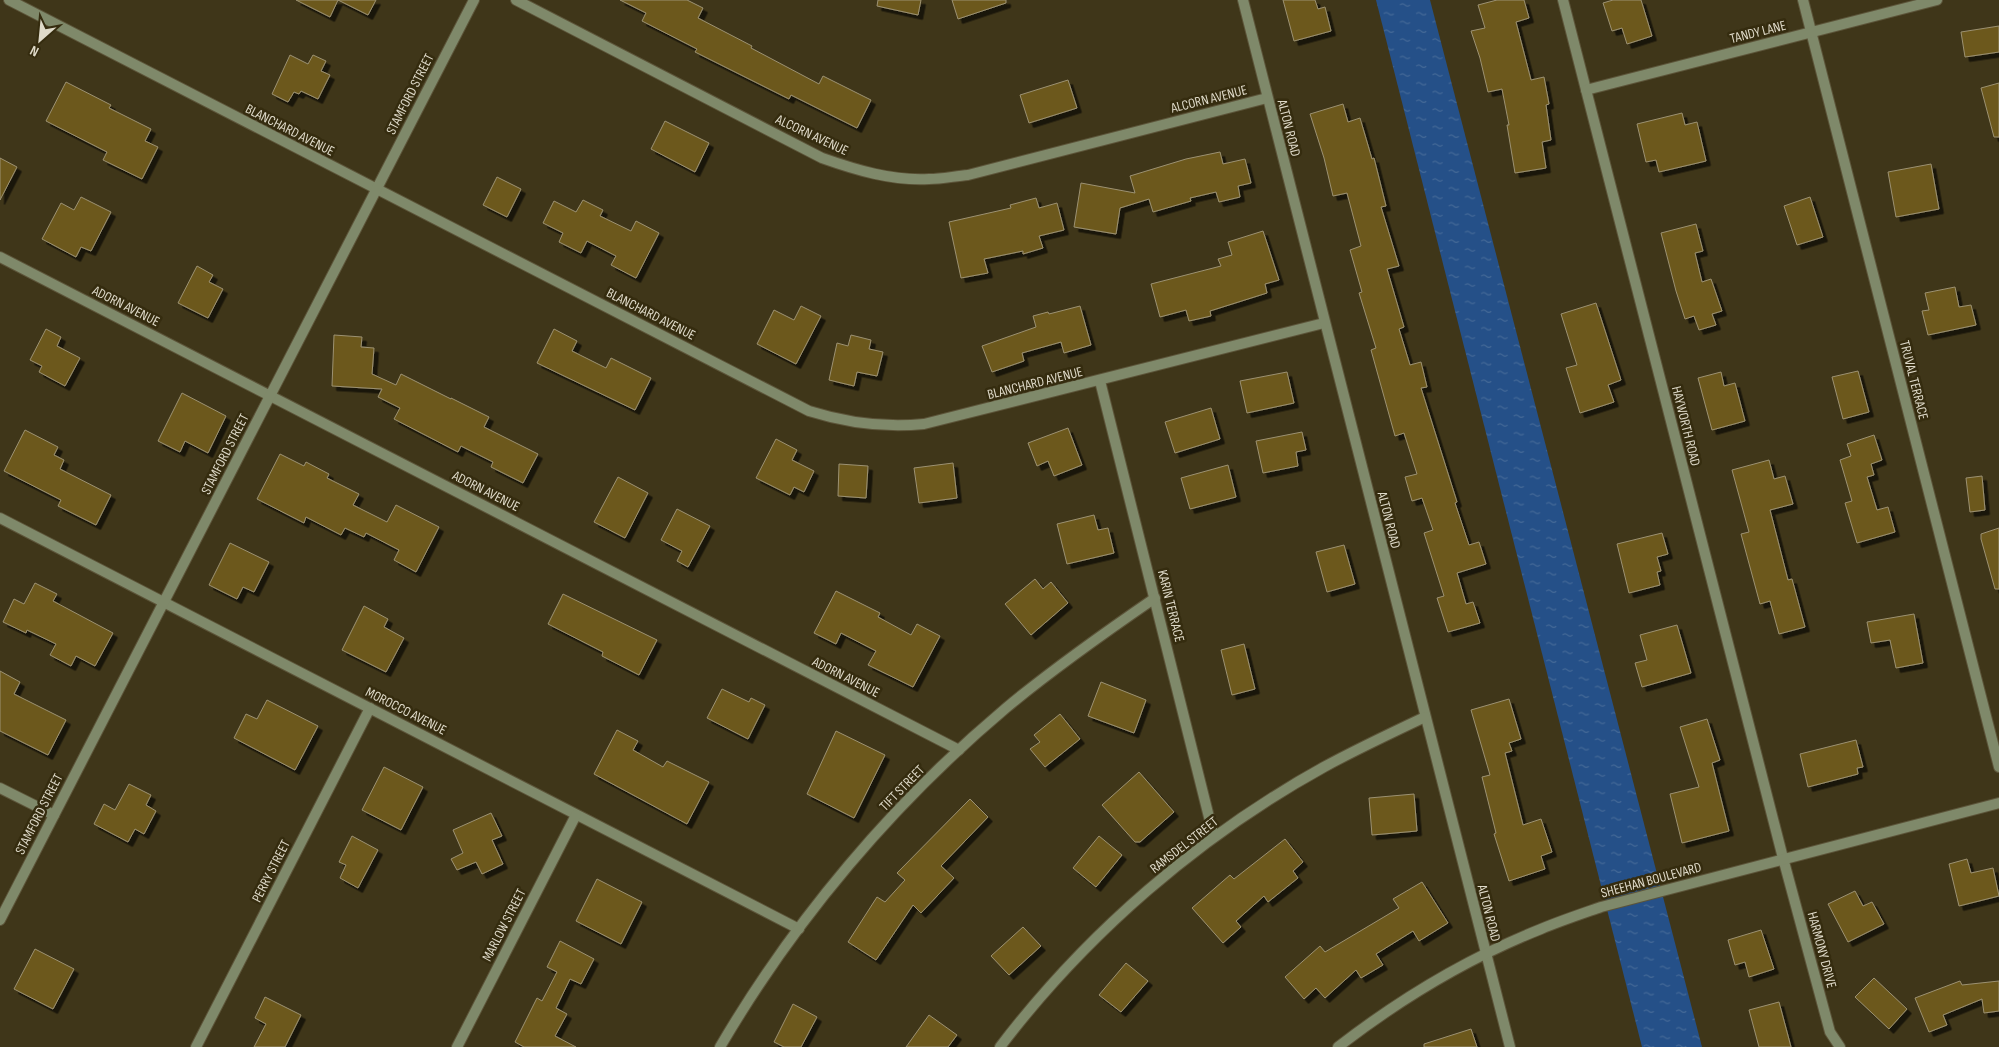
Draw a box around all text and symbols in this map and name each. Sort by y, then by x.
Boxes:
north arrow [15,15,65,65]
street label: TANDY LANE [1728,17,1788,47]
text: N [27,42,42,60]
street label: STAMFORD STREET [382,50,438,137]
street label: ALCORN AVENUE [1168,81,1249,117]
street label: ALTON ROAD [1273,97,1304,158]
street label: BLANCHARD AVENUE [243,100,338,160]
street label: ALCORN AVENUE [772,110,851,159]
street label: ADORN AVENUE [89,281,163,330]
street label: BLANCHARD AVENUE [604,284,699,344]
street label: TRUVAL TERRACE [1896,339,1932,422]
street label: BLANCHARD AVENUE [986,363,1085,403]
street label: HAYWORTH ROAD [1668,384,1704,468]
street label: STAMFORD STREET [197,410,253,497]
street label: ADORN AVENUE [449,466,523,515]
street label: ALTON ROAD [1373,489,1404,550]
street label: KARIN TERRACE [1154,568,1188,644]
street label: ADORN AVENUE [809,652,883,701]
street label: MOROCCO AVENUE [363,683,449,739]
street label: TIFT STREET [876,761,928,814]
street label: STAMFORD STREET [11,770,67,857]
street label: RAMSDEL STREET [1146,813,1222,877]
street label: PERRY STREET [248,837,294,905]
street label: SHEEHAN BOULEVARD [1599,858,1703,902]
street label: ALTON ROAD [1473,882,1504,943]
street label: MARLOW STREET [478,886,530,964]
street label: HARMONY DRIVE [1804,910,1840,990]

